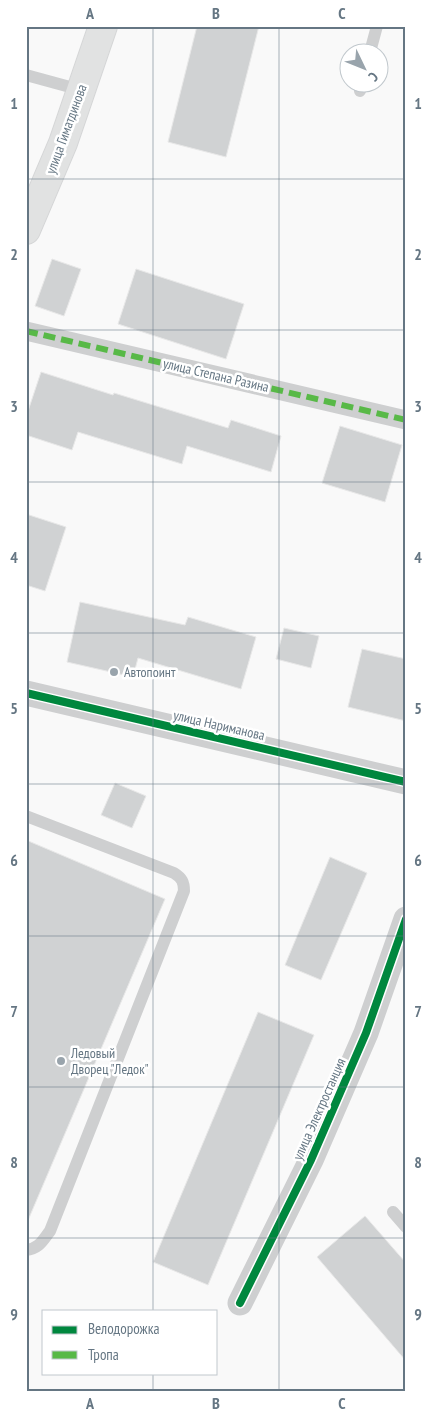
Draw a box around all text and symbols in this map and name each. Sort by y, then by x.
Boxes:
text: A [85,3,95,23]
text: B [212,3,220,23]
text: C [338,3,346,23]
north arrow [340,42,390,92]
text: С [364,68,382,86]
street label: улица Гиматдинова [41,82,91,176]
text: 1 [10,93,18,113]
text: 1 [414,93,422,113]
text: 2 [10,244,18,264]
text: 2 [414,244,422,264]
street label: улица Степана Разина [161,354,271,396]
text: 3 [10,396,18,416]
text: 3 [414,396,422,416]
text: 4 [10,547,18,567]
text: 4 [414,547,422,567]
place label: Автопоинт [124,663,176,681]
marker: Автопоинт [108,666,120,678]
text: 5 [10,698,18,718]
text: 5 [414,698,422,718]
street label: улица Нариманова [172,706,266,744]
text: 6 [10,850,18,870]
text: 6 [414,850,422,870]
text: 7 [10,1001,18,1021]
text: 7 [414,1001,422,1021]
place label: Ледовый Дворец "Ледок" [70,1044,149,1078]
marker: Ледовый Дворец "Ледок" [55,1055,67,1067]
street label: улица Электростанция [288,1055,350,1163]
text: 8 [10,1152,18,1172]
text: 8 [414,1152,422,1172]
text: 9 [10,1304,18,1324]
text: 9 [414,1304,422,1324]
legend [42,1310,218,1374]
text: Велодорожка [88,1319,159,1338]
text: Тропа [88,1345,119,1364]
text: A [85,1393,95,1413]
text: B [212,1393,220,1413]
text: C [338,1393,346,1413]

